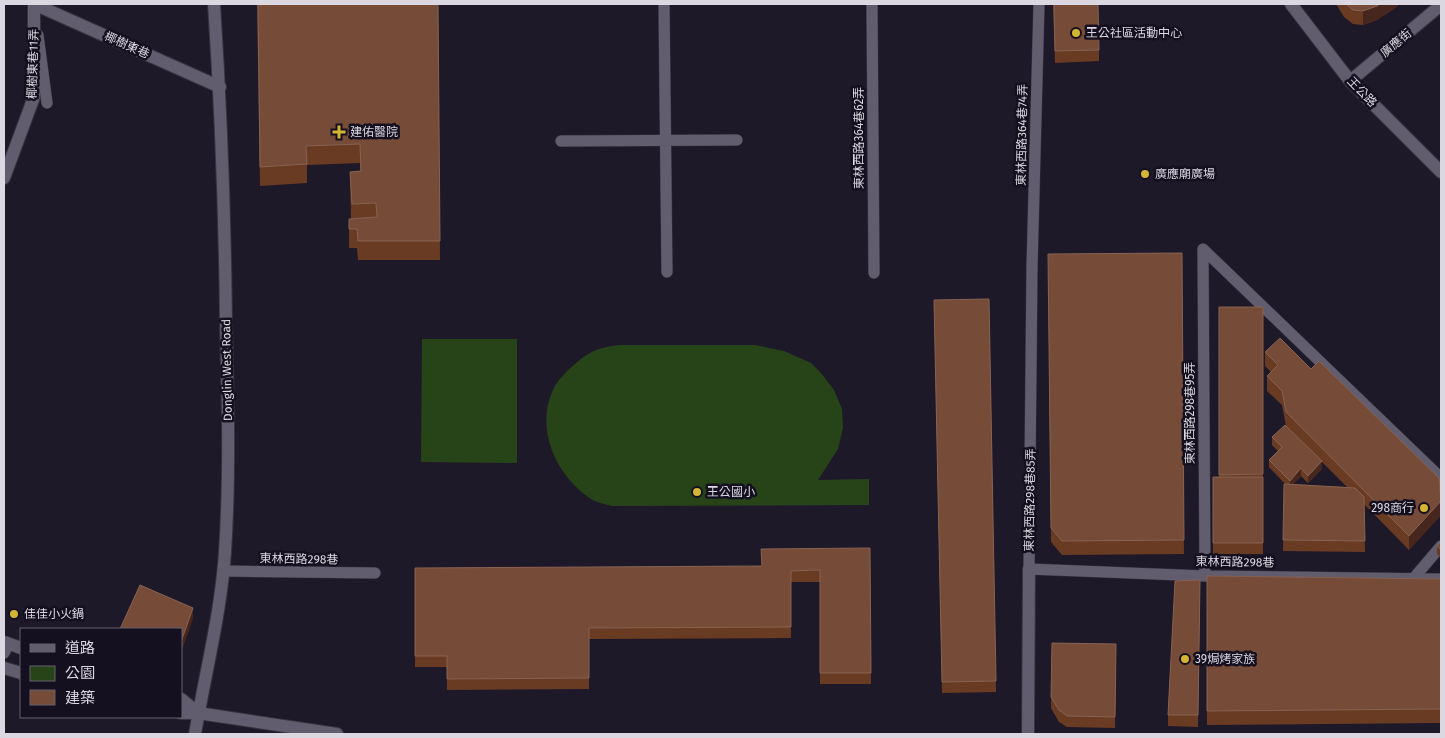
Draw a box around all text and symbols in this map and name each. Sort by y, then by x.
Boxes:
place label: 王公社區活動中心 [1086,26,1182,40]
street label: 廣應街 [1378,26,1414,60]
marker: 王公社區活動中心 [1070,27,1082,39]
street label: 椰樹東巷11弄 [25,29,41,99]
street label: 椰樹東巷 [102,29,152,61]
street label: 王公路 [1344,74,1380,110]
street label: 東林西路364巷74弄 [1014,84,1030,186]
street label: 東林西路364巷62弄 [852,87,866,189]
marker: 建佑醫院 [332,125,346,139]
place label: 建佑醫院 [350,125,398,139]
place label: 廣應廟廣場 [1155,167,1215,181]
marker: 廣應廟廣場 [1139,168,1151,180]
street label: Donglin West Road [219,319,235,421]
street label: 東林西路298巷95弄 [1183,361,1197,465]
street label: 東林西路298巷85弄 [1022,448,1038,552]
place label: 王公國小 [707,485,755,499]
marker: 王公國小 [691,486,703,498]
place label: 298商行 [1371,501,1414,515]
marker: 298商行 [1418,502,1430,514]
street label: 東林西路298巷 [260,551,338,567]
street label: 東林西路298巷 [1196,554,1274,570]
place label: 佳佳小火鍋 [24,607,84,621]
marker: 佳佳小火鍋 [8,608,20,620]
legend [20,628,182,718]
text: 道路 [65,639,95,657]
place label: 39焗烤家族 [1195,652,1255,666]
marker: 39焗烤家族 [1179,653,1191,665]
text: 公園 [65,664,95,682]
text: 建築 [65,689,95,707]

